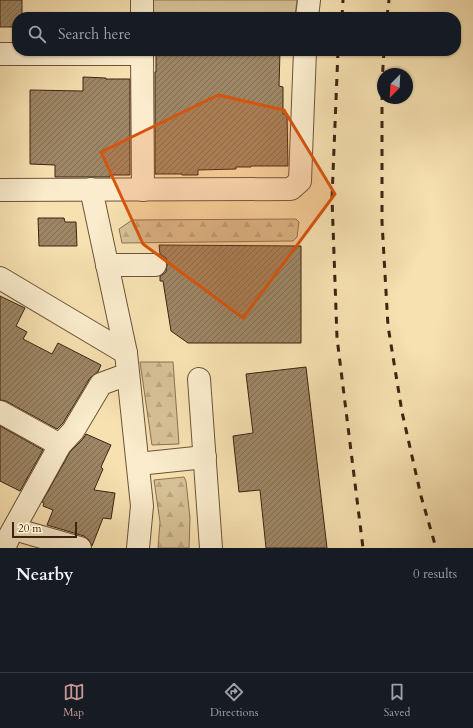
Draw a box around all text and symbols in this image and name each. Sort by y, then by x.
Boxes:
search box [12,12,461,56]
icon: search [26,23,48,45]
text: Search here [58,24,131,44]
north arrow [377,68,413,104]
scale bar [12,520,77,539]
text: 20 m [18,521,42,536]
text: Nearby [16,563,73,586]
text: 0 results [413,565,457,583]
tab: Map [63,681,85,720]
tab: Directions [210,681,258,720]
tab: Saved [384,681,410,720]

